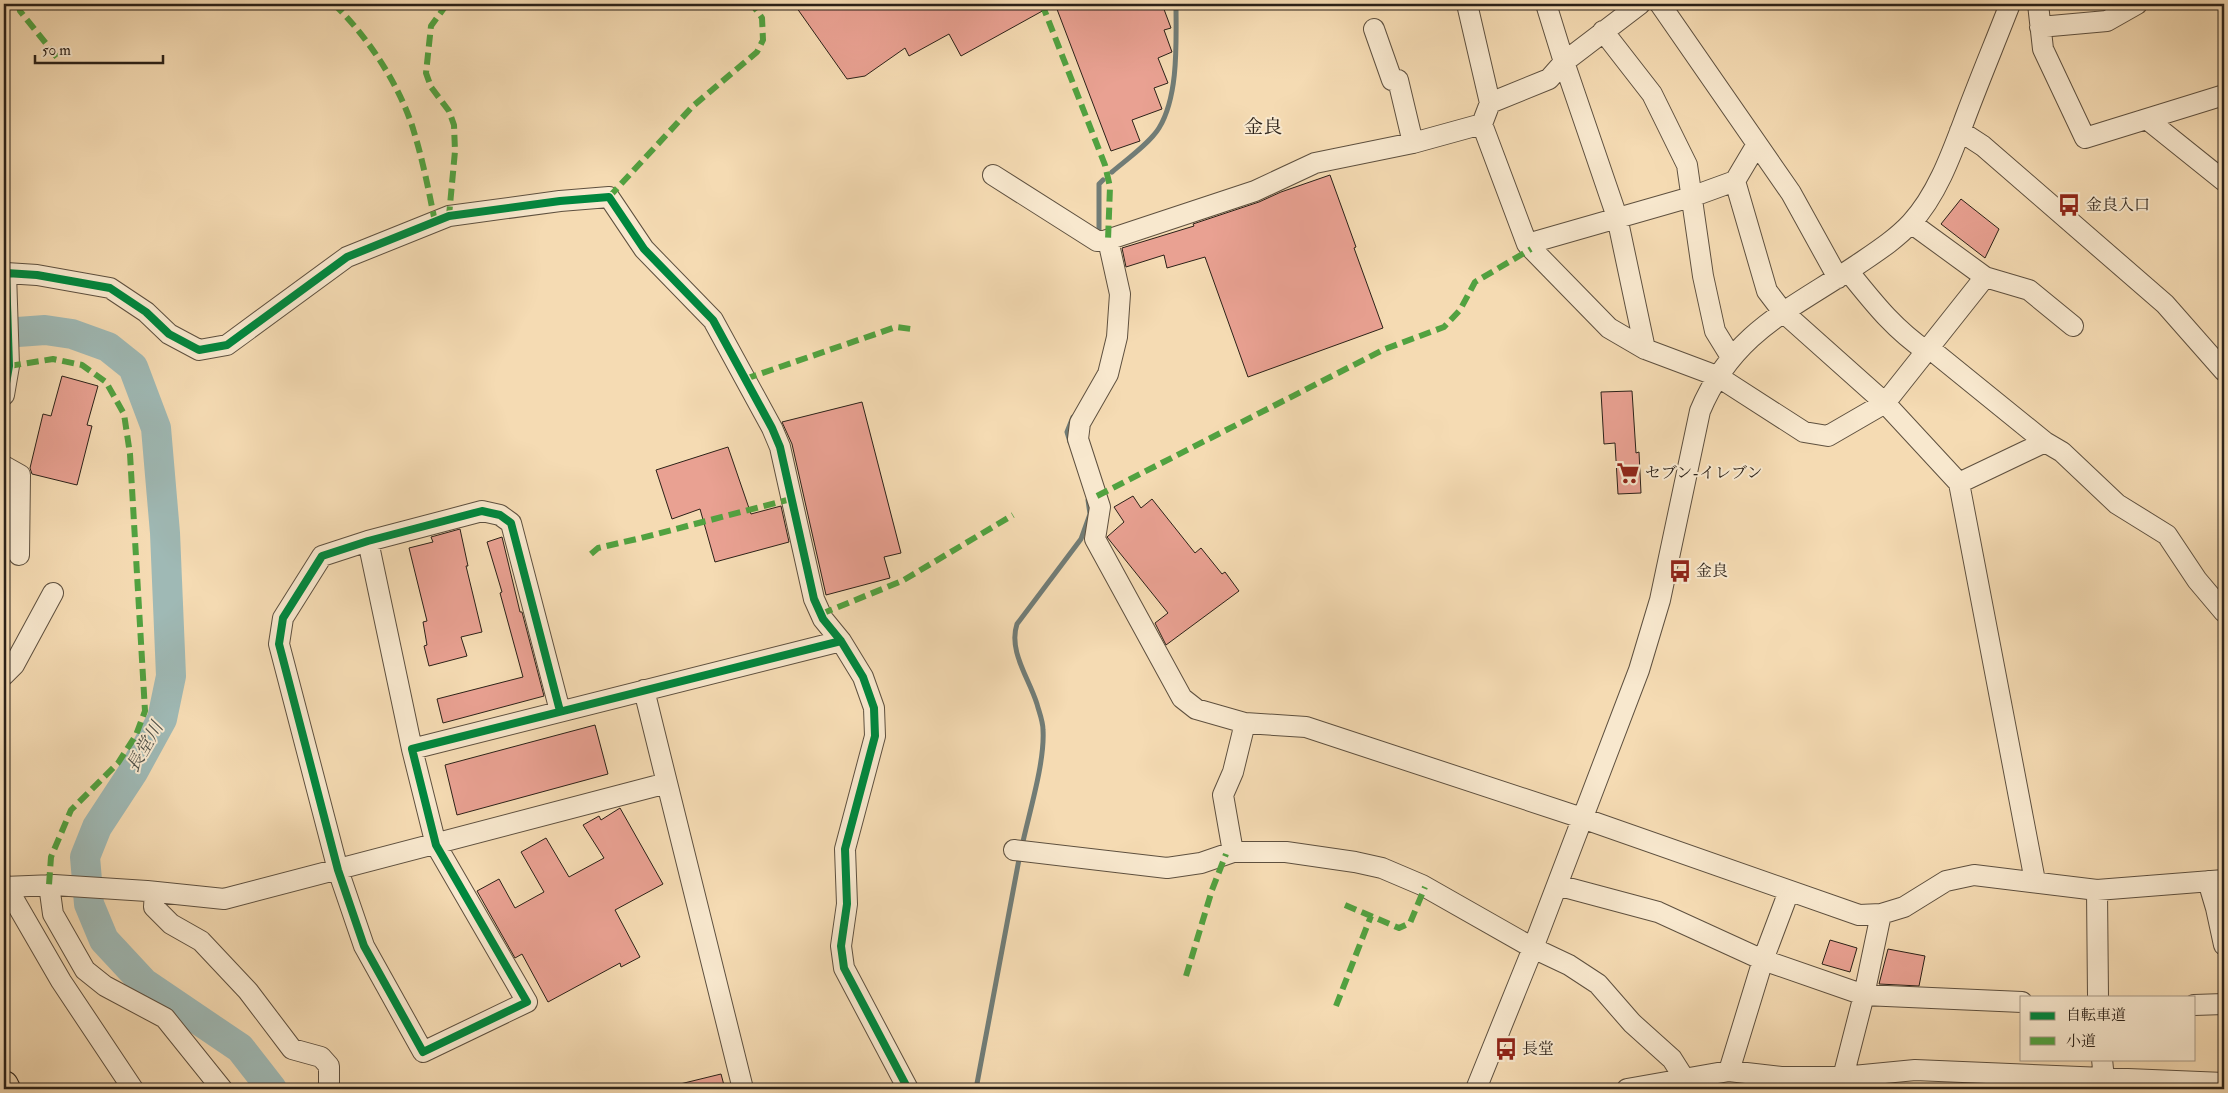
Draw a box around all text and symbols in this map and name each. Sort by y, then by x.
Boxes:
scale bar [35,32,162,64]
text: 50 m [42,41,71,60]
district label: 金良 [1244,115,1282,139]
bus stop icon: 金良入口 [2056,192,2082,218]
place label: 金良入口 [2086,195,2150,215]
supermarket icon: セブン-イレブン [1615,460,1641,486]
place label: セブン-イレブン [1645,463,1763,483]
bus stop icon: 金良 [1667,558,1693,584]
place label: 金良 [1696,561,1728,581]
water label: 長堂川 [122,716,169,776]
legend [2020,996,2196,1060]
text: 自転車道 [2066,1006,2126,1025]
text: 小道 [2066,1032,2096,1051]
bus stop icon: 長堂 [1493,1036,1519,1062]
place label: 長堂 [1522,1039,1554,1059]

